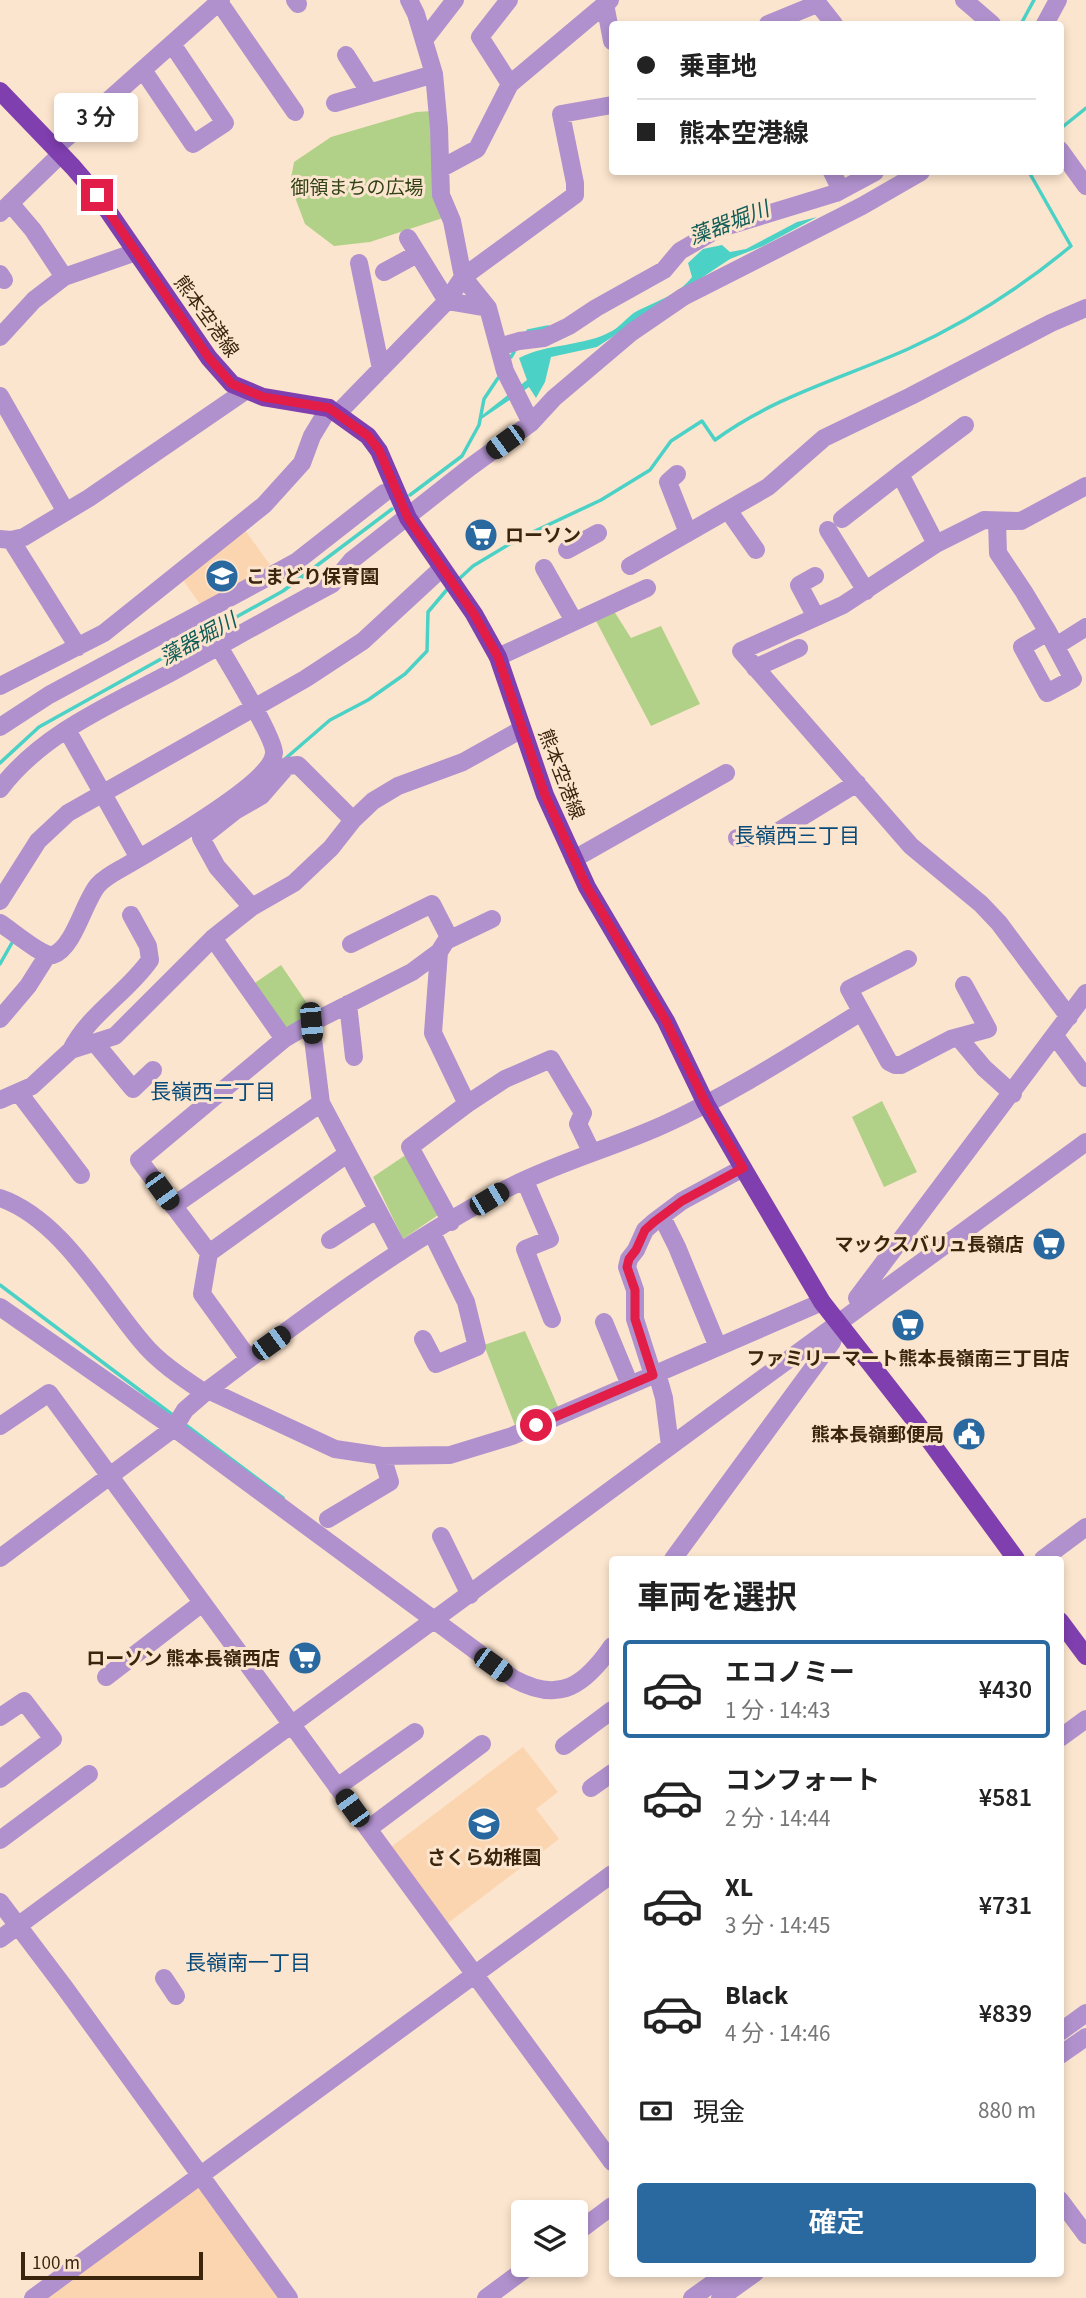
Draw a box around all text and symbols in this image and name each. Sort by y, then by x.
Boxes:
text: 乗車地 [679,48,757,85]
callout: 3 分 [55,94,139,142]
text: 3 分 [76,101,116,134]
text: 熊本空港線 [679,115,809,152]
park label: 御領まちの広場 [290,175,424,202]
route end [81,179,113,211]
water label: 藻器堀川 [684,193,775,252]
street label: 熊本空港線 [167,271,245,363]
car [482,421,529,463]
supermarket icon: ローソン [462,516,500,554]
place label: ローソン [505,523,581,550]
school or university icon: こまどり保育園 [203,557,241,595]
place label: こまどり保育園 [246,564,379,591]
water label: 藻器堀川 [154,605,244,672]
street label: 熊本空港線 [531,725,590,824]
district label: 長嶺西三丁目 [734,821,860,851]
car [299,1001,324,1045]
district label: 長嶺西二丁目 [150,1077,276,1107]
car [142,1168,183,1214]
car [466,1179,513,1219]
supermarket icon: マックスバリュ長嶺店 [1030,1225,1068,1263]
place label: マックスバリュ長嶺店 [835,1232,1024,1259]
supermarket icon: ファミリーマート熊本長嶺南三丁目店 [889,1306,927,1344]
car [248,1322,295,1364]
place label: ファミリーマート熊本長嶺南三丁目店 [746,1346,1070,1373]
route start [520,1409,552,1441]
public building icon: 熊本長嶺郵便局 [950,1415,988,1453]
place label: 熊本長嶺郵便局 [811,1422,944,1449]
text: 車両を選択 [637,1575,797,1621]
supermarket icon: ローソン 熊本長嶺西店 [286,1639,324,1677]
car [470,1644,517,1686]
place label: ローソン 熊本長嶺西店 [86,1646,280,1673]
text: エコノミー [725,1654,855,1691]
icon: car [641,1658,704,1721]
text: ¥430 [979,1671,1032,1708]
text: 1 分 · 14:43 [725,1694,830,1727]
text: コンフォート [725,1762,880,1799]
icon: car [641,1766,704,1829]
text: ¥581 [979,1779,1032,1816]
car [332,1785,373,1831]
text: 2 分 · 14:44 [725,1802,830,1835]
school or university icon: さくら幼稚園 [465,1805,503,1843]
place label: さくら幼稚園 [427,1845,541,1872]
text: XL [725,1869,753,1906]
icon: car [641,1874,704,1937]
text: ¥731 [979,1887,1032,1924]
text: 3 分 · 14:45 [725,1909,830,1942]
district label: 長嶺南一丁目 [185,1948,311,1978]
text: Black [725,1977,788,2014]
icon: car [641,1982,704,2045]
text: ¥839 [979,1995,1032,2032]
text: 4 分 · 14:46 [725,2017,830,2050]
icon: cash [637,2092,675,2130]
text: 現金 [693,2094,745,2131]
text: 880 m [978,2094,1036,2127]
button: 確定 [637,2183,1036,2263]
map controls [511,2200,588,2277]
button: layers [511,2200,588,2277]
scale bar [21,2249,203,2281]
text: 100 m [32,2250,80,2277]

